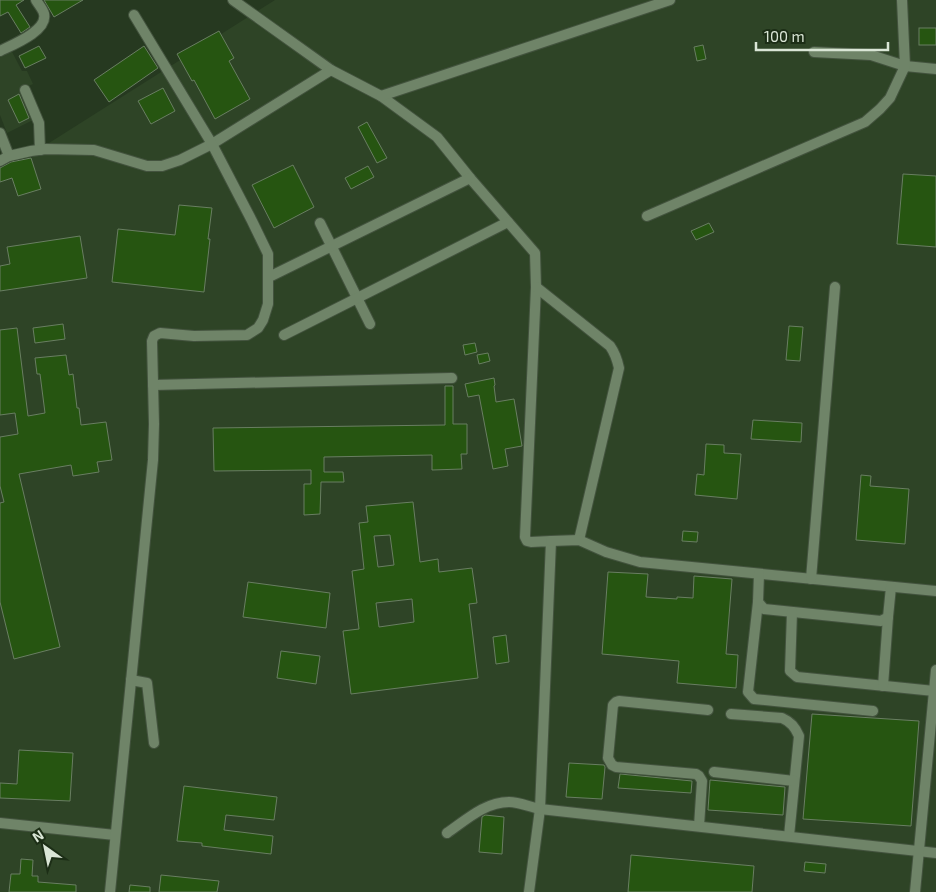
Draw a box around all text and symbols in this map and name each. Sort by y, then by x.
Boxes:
scale bar [756,20,888,52]
text: 100 m [764,27,805,45]
north arrow [20,822,70,872]
text: N [29,826,47,846]

